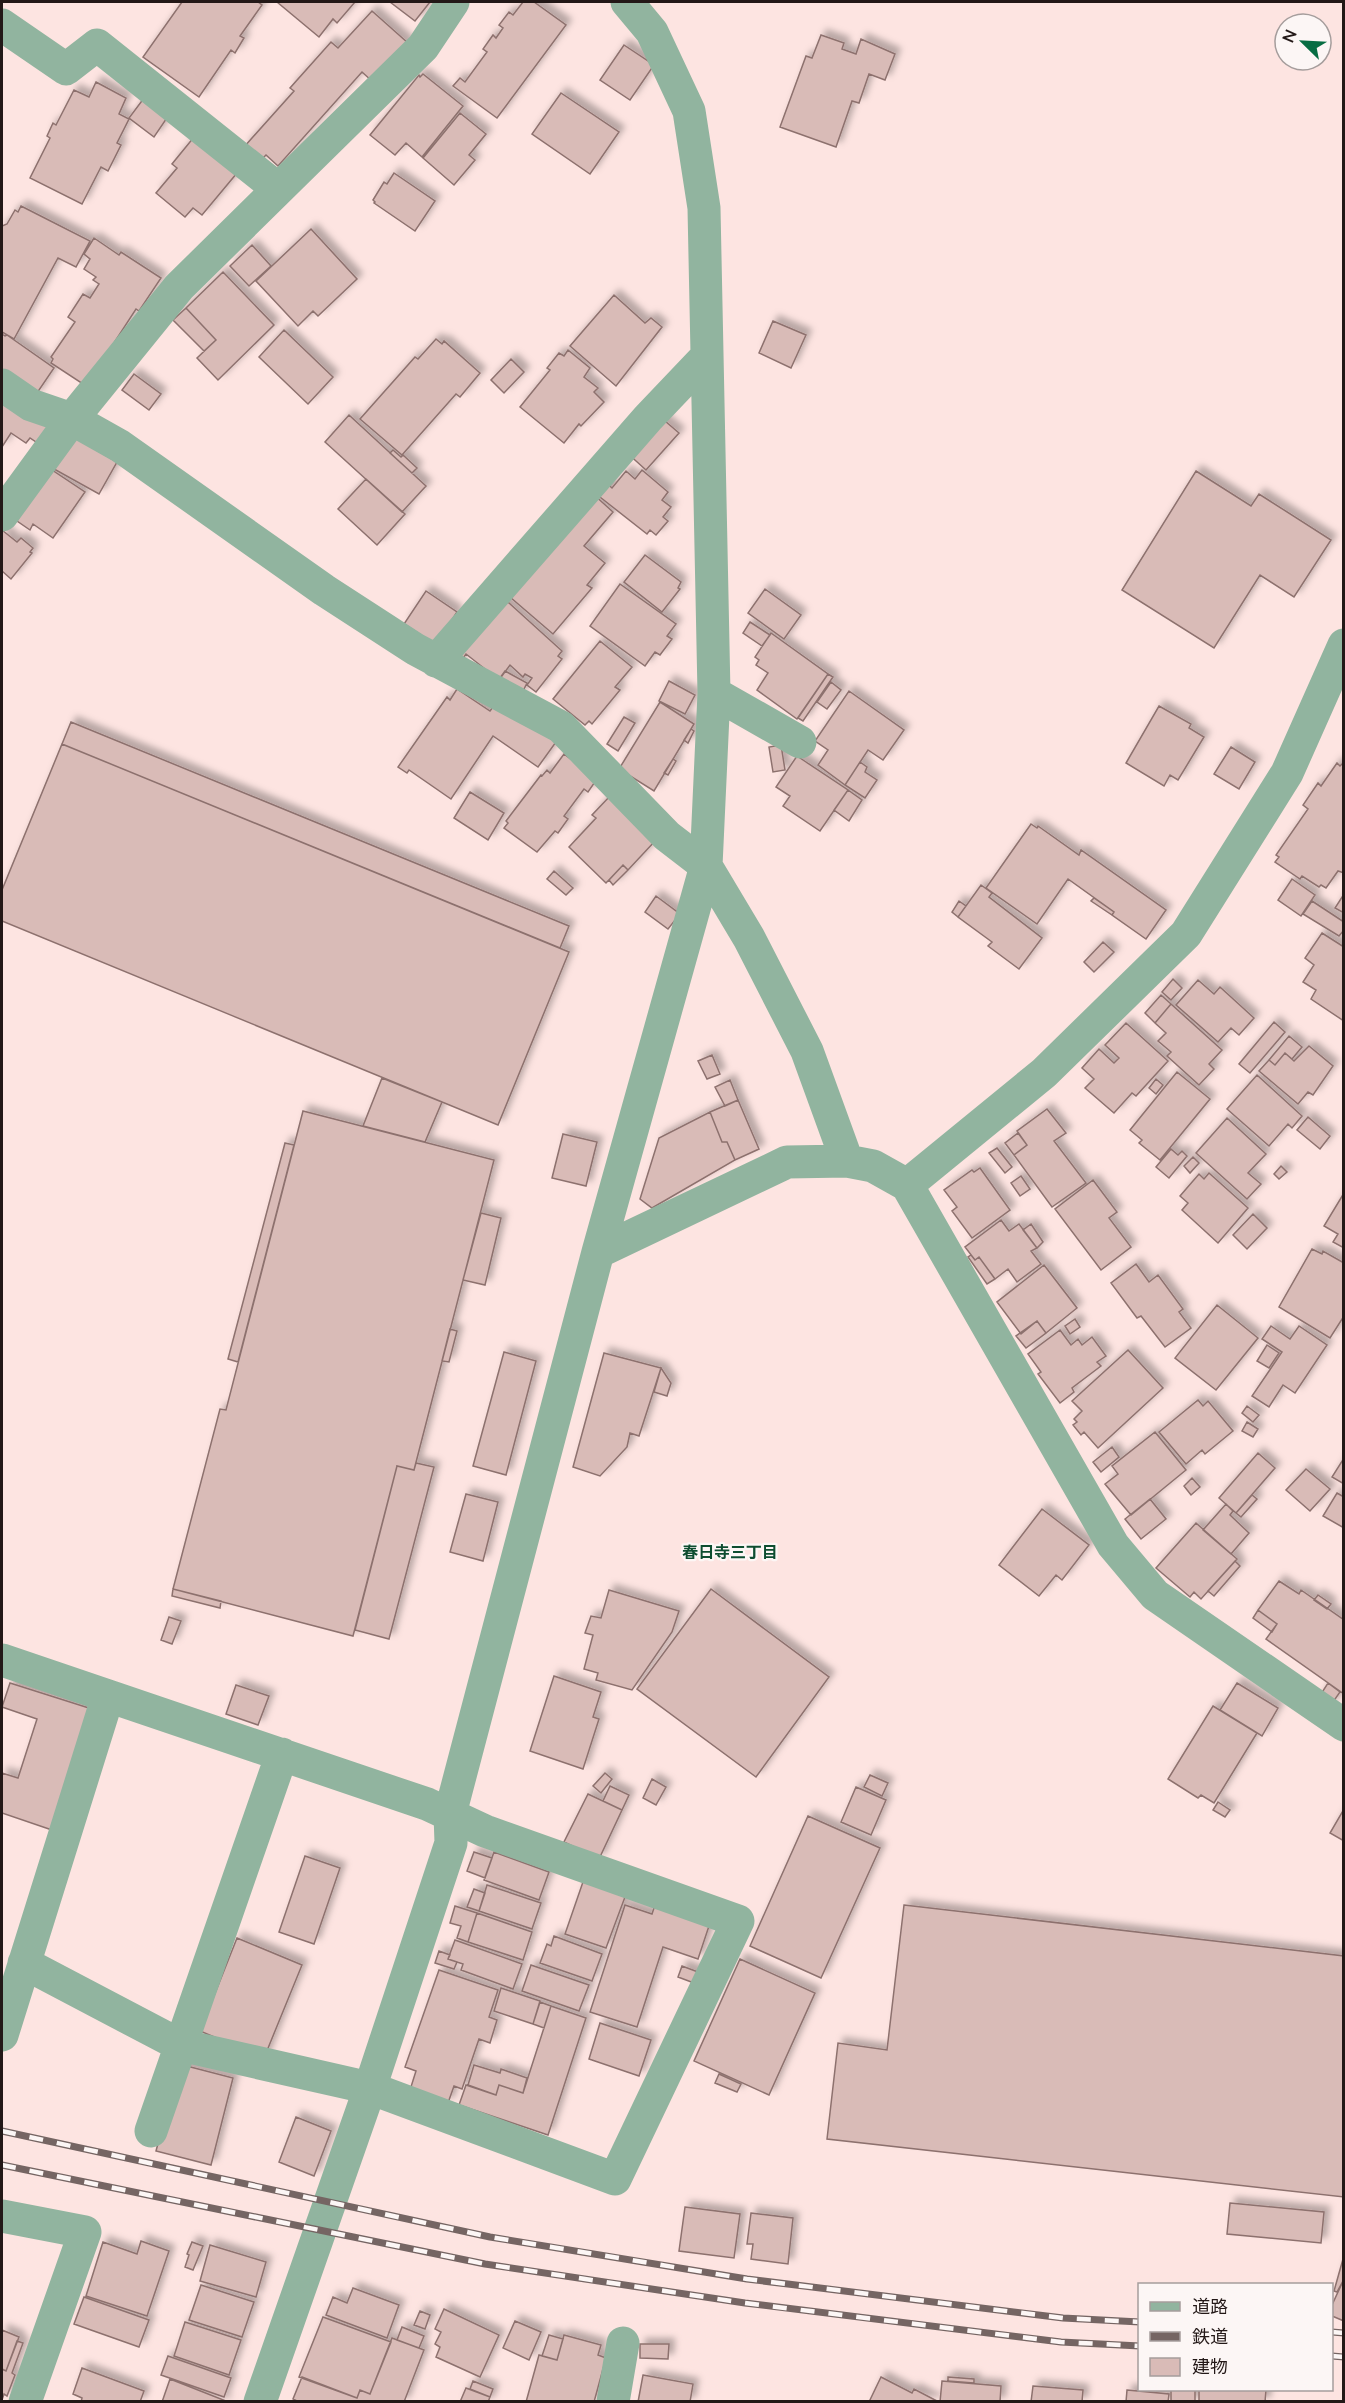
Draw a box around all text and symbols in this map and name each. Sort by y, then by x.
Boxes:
north arrow [1273,12,1333,72]
text: N [1278,26,1300,45]
district label: 春日寺三丁目 [682,1542,778,1561]
legend [1138,2283,1333,2391]
text: 道路 [1192,2295,1228,2317]
text: 鉄道 [1192,2325,1228,2347]
text: 建物 [1192,2355,1228,2377]

